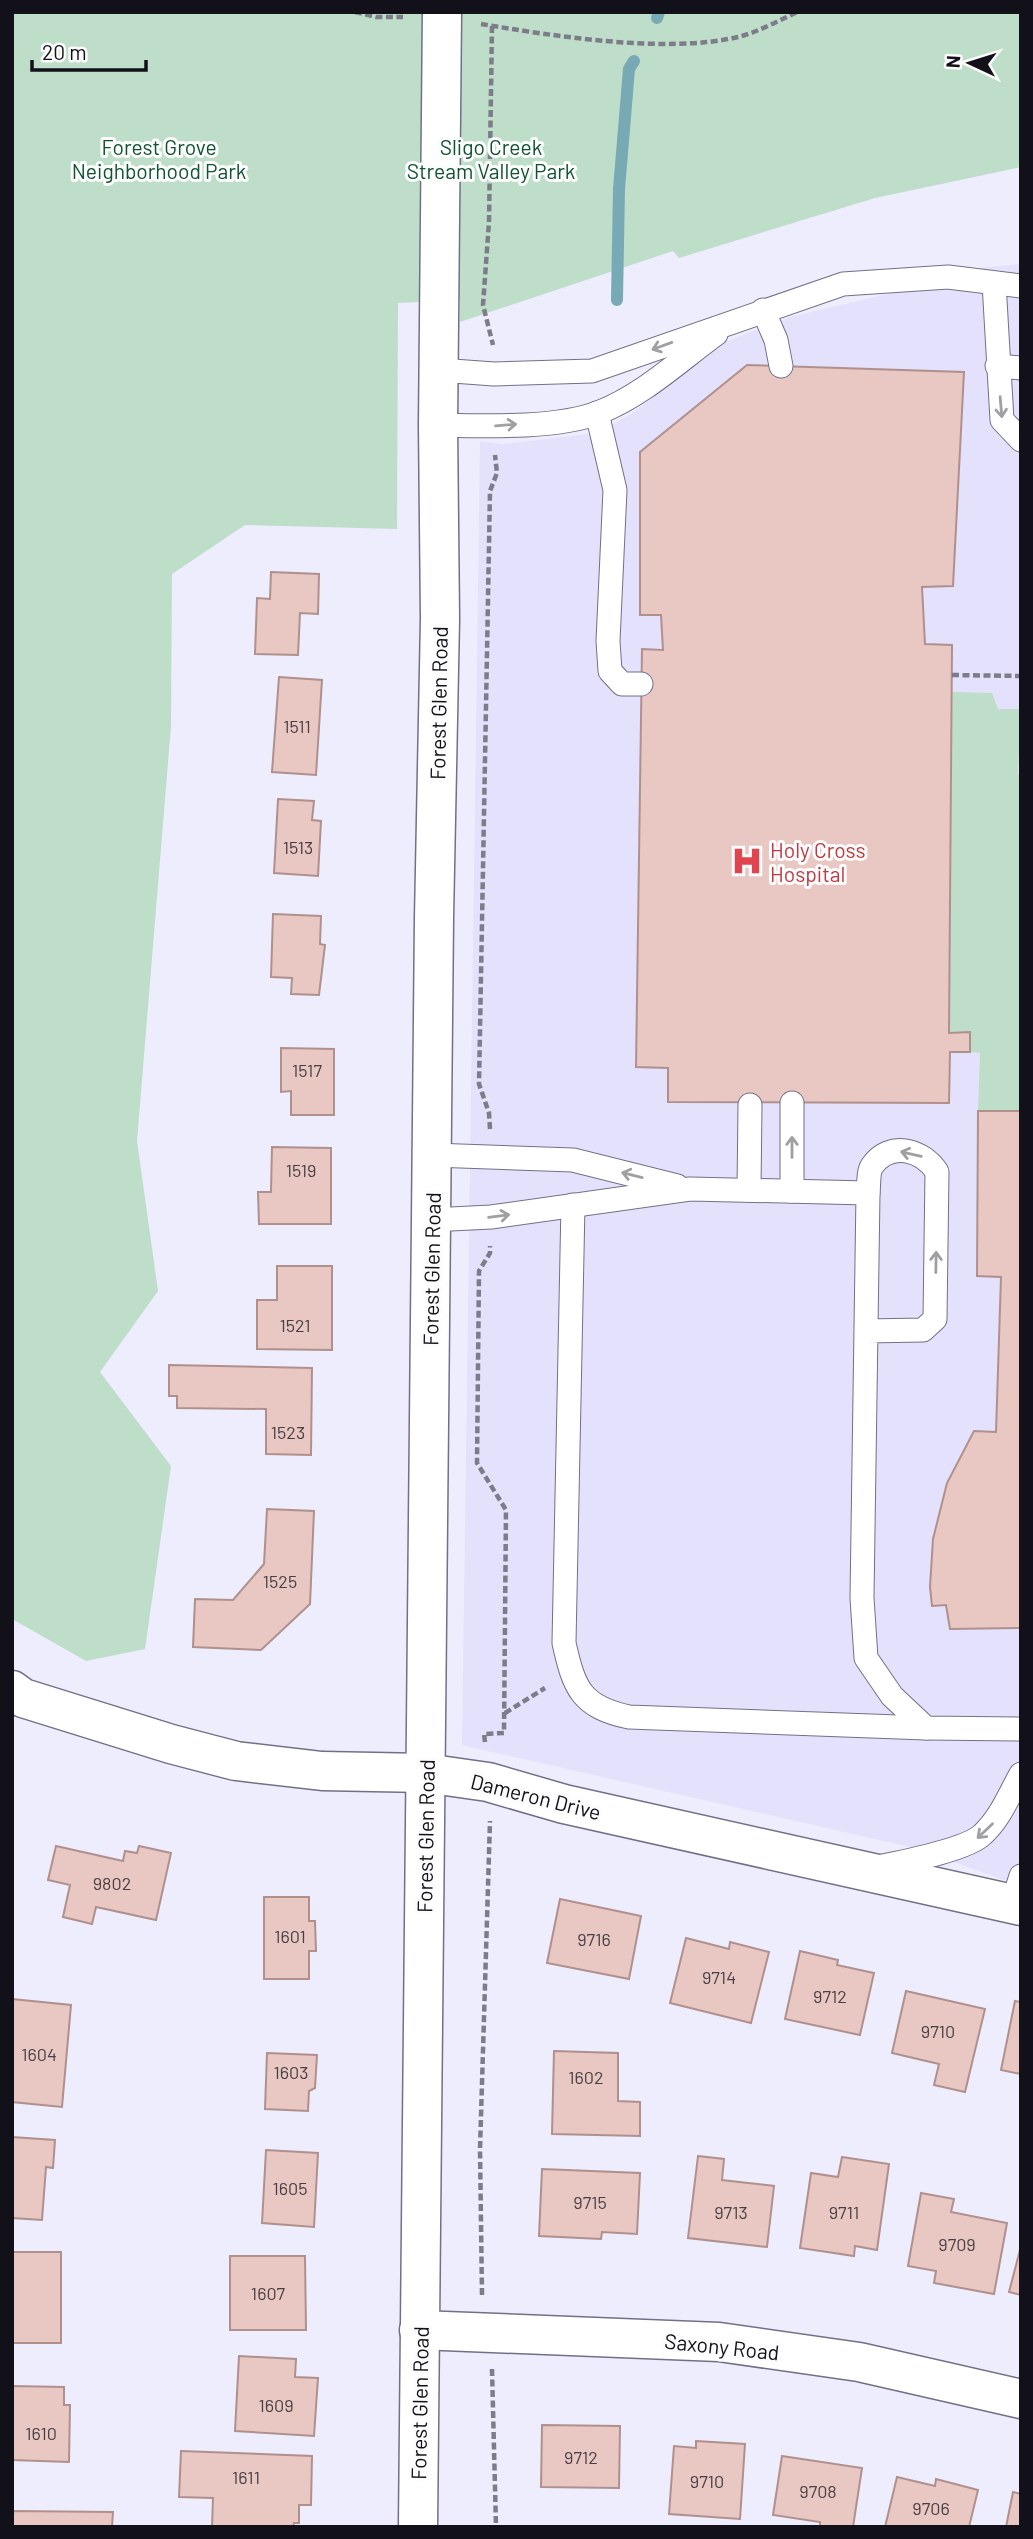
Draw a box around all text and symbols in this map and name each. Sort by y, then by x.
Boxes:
scale bar [32,28,145,72]
north arrow [935,28,1005,98]
text: 20 m [42,39,87,64]
text: N [941,55,964,69]
park label: Forest Grove Neighborhood Park [72,134,246,183]
park label: Sligo Creek Stream Valley Park [407,134,575,183]
one-way arrow [652,340,673,353]
one-way arrow [994,395,1007,417]
one-way arrow [494,418,517,431]
street label: Forest Glen Road [424,626,452,780]
house number: 1511 [283,715,311,737]
house number: 1513 [283,836,313,858]
place label: Holy Cross Hospital [770,837,866,886]
hospital icon: Holy Cross Hospital [730,844,764,878]
house number: 1517 [292,1059,322,1081]
one-way arrow [785,1136,799,1159]
one-way arrow [900,1146,922,1159]
house number: 1519 [286,1159,316,1181]
one-way arrow [621,1168,644,1181]
street label: Forest Glen Road [417,1192,445,1346]
one-way arrow [487,1209,510,1222]
one-way arrow [929,1251,943,1274]
house number: 1521 [279,1314,311,1336]
house number: 1523 [271,1421,305,1443]
house number: 1525 [263,1570,297,1592]
street label: Forest Glen Road [411,1759,439,1913]
street label: Dameron Drive [468,1768,604,1824]
one-way arrow [977,1822,994,1839]
house number: 9802 [93,1872,131,1894]
house number: 1601 [274,1925,306,1947]
house number: 9716 [577,1928,611,1950]
house number: 9714 [702,1966,736,1988]
house number: 9712 [813,1985,847,2007]
house number: 9710 [921,2020,955,2042]
house number: 1604 [21,2043,57,2065]
house number: 1603 [273,2061,309,2083]
house number: 1602 [568,2066,604,2088]
house number: 1605 [273,2177,308,2199]
house number: 9715 [573,2191,607,2213]
house number: 9713 [714,2201,748,2223]
house number: 9711 [829,2201,859,2223]
house number: 9709 [938,2233,976,2255]
house number: 1607 [251,2282,286,2304]
street label: Forest Glen Road [405,2326,433,2480]
street label: Saxony Road [663,2328,781,2364]
house number: 1609 [258,2394,294,2416]
house number: 1610 [25,2422,57,2444]
house number: 9712 [564,2446,598,2468]
house number: 1611 [232,2466,260,2488]
house number: 9710 [690,2470,724,2492]
house number: 9708 [799,2480,837,2502]
house number: 9706 [912,2497,950,2519]

